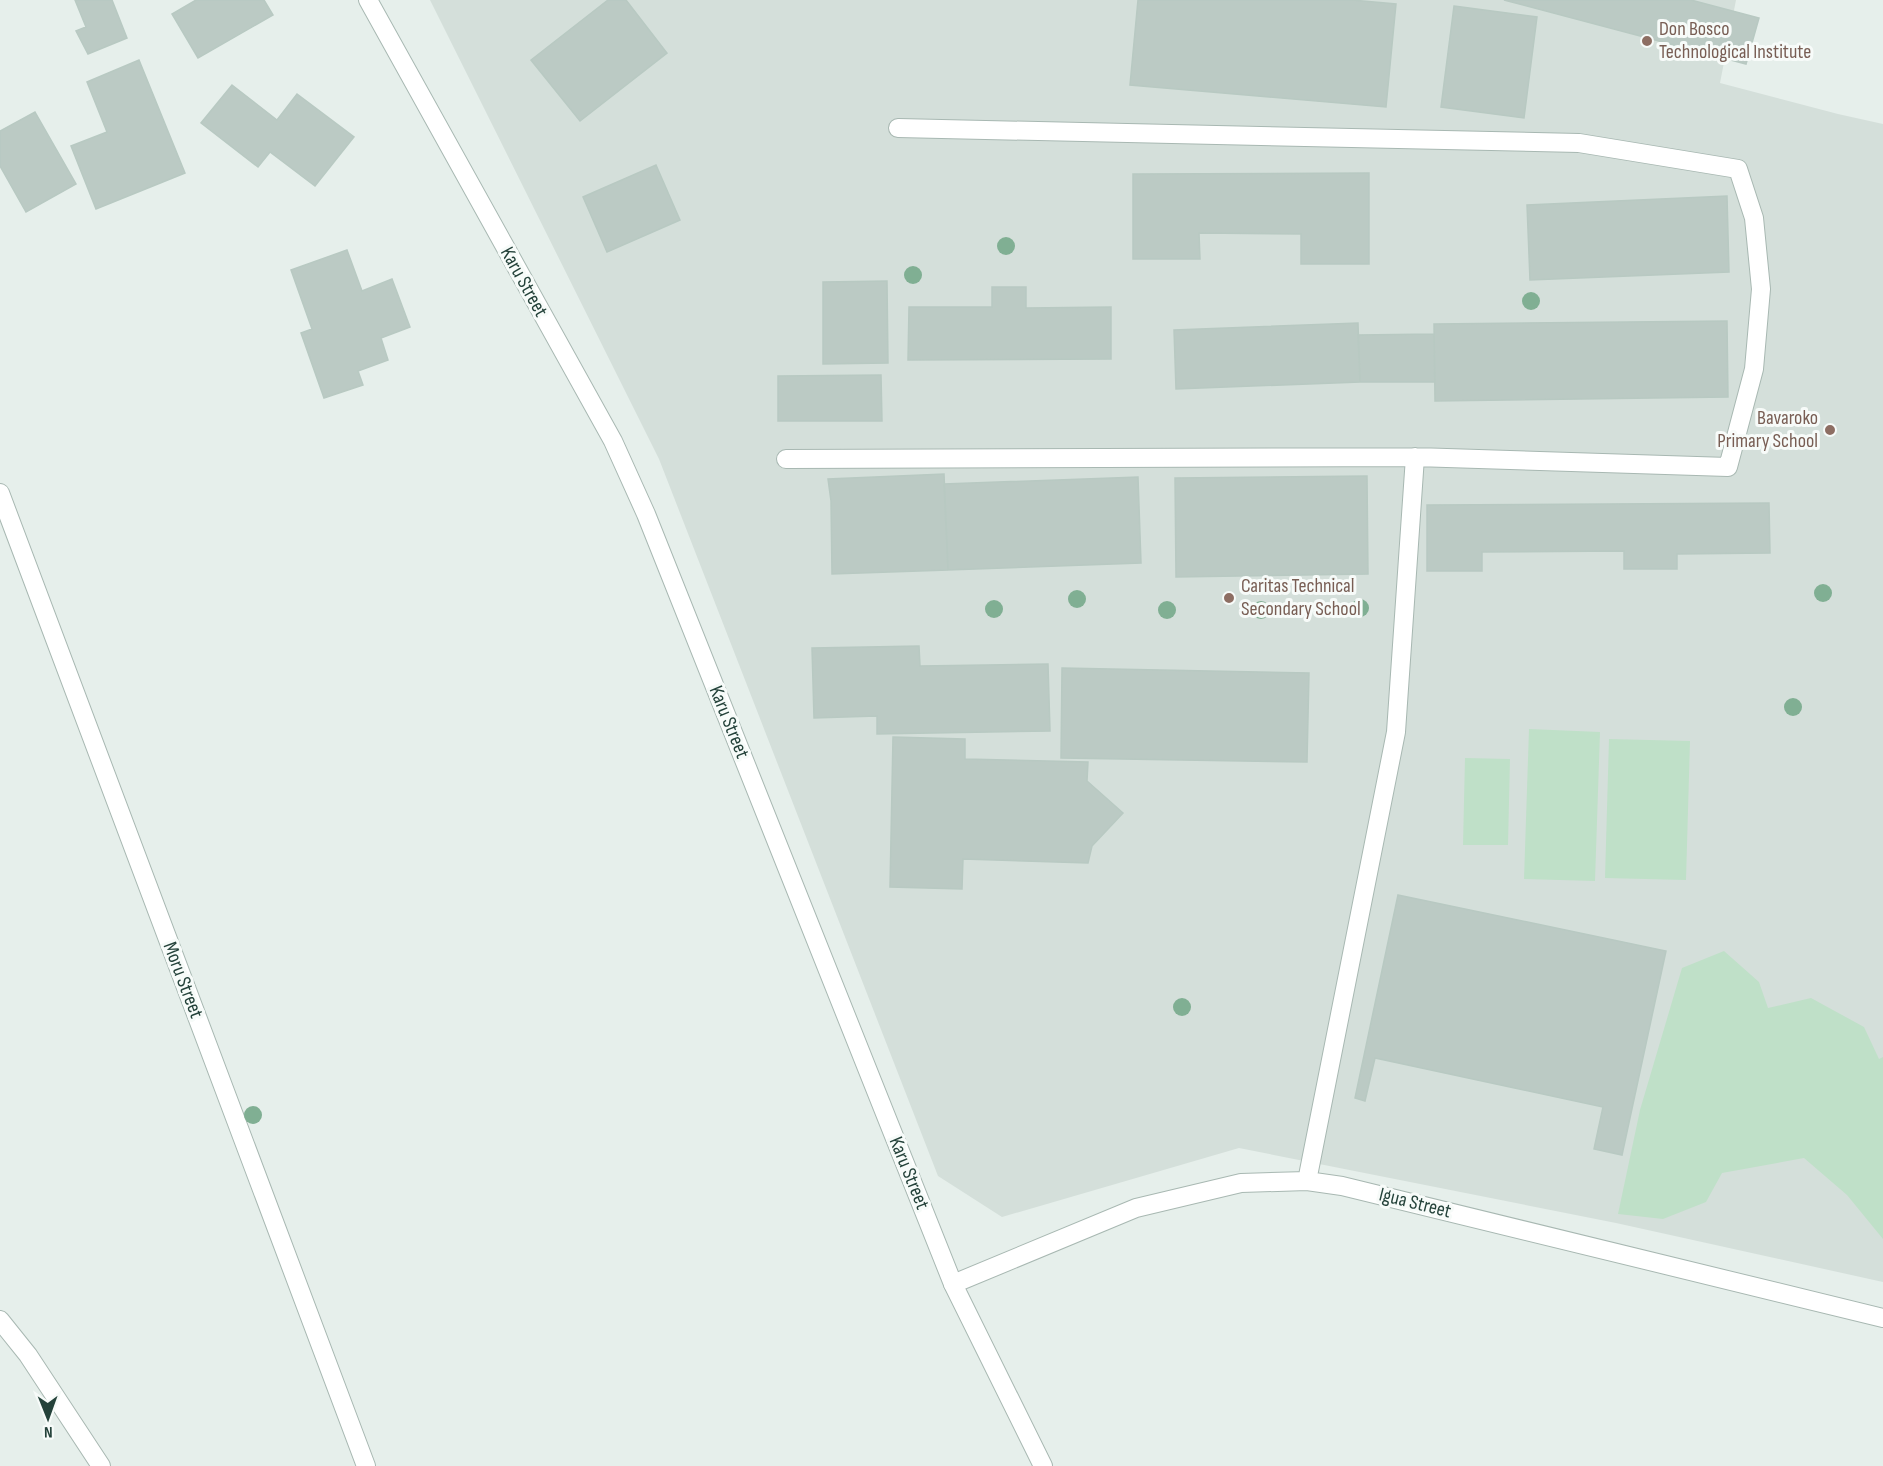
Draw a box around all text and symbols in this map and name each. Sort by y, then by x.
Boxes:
place label: Don Bosco Technological Institute [1659,17,1811,64]
marker: Don Bosco Technological Institute [1640,34,1654,48]
street label: Karu Street [495,243,553,321]
place label: Bavaroko Primary School [1717,406,1818,453]
marker: Bavaroko Primary School [1823,423,1837,437]
place label: Caritas Technical Secondary School [1241,574,1361,621]
marker: Caritas Technical Secondary School [1222,591,1236,605]
street label: Karu Street [704,682,754,762]
street label: Moru Street [158,939,208,1021]
street label: Karu Street [884,1133,934,1213]
street label: Igua Street [1376,1182,1454,1224]
north arrow [18,1388,78,1448]
text: N [44,1422,53,1441]

